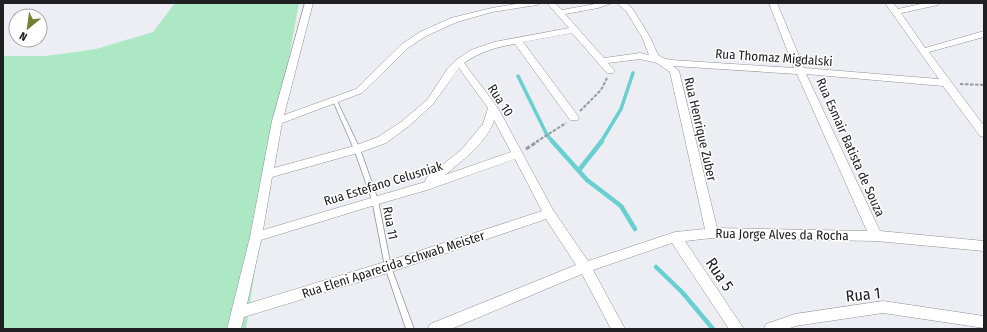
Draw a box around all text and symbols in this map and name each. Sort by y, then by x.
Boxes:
north arrow [8,8,48,48]
text: N [17,29,29,44]
street label: Rua Thomaz Migdalski [715,46,833,69]
street label: Rua Henrique Zuber [681,76,720,183]
street label: Rua Esmair Batista de Souza [813,76,888,219]
street label: Rua 10 [485,81,517,119]
street label: Rua Estefano Celusniak [322,158,445,209]
street label: Rua 11 [380,205,401,241]
street label: Rua Jorge Alves da Rocha [715,226,849,243]
street label: Rua Eleni Aparecida Schwab Meister [300,228,487,301]
street label: Rua 5 [702,254,738,295]
street label: Rua 1 [845,283,881,306]

